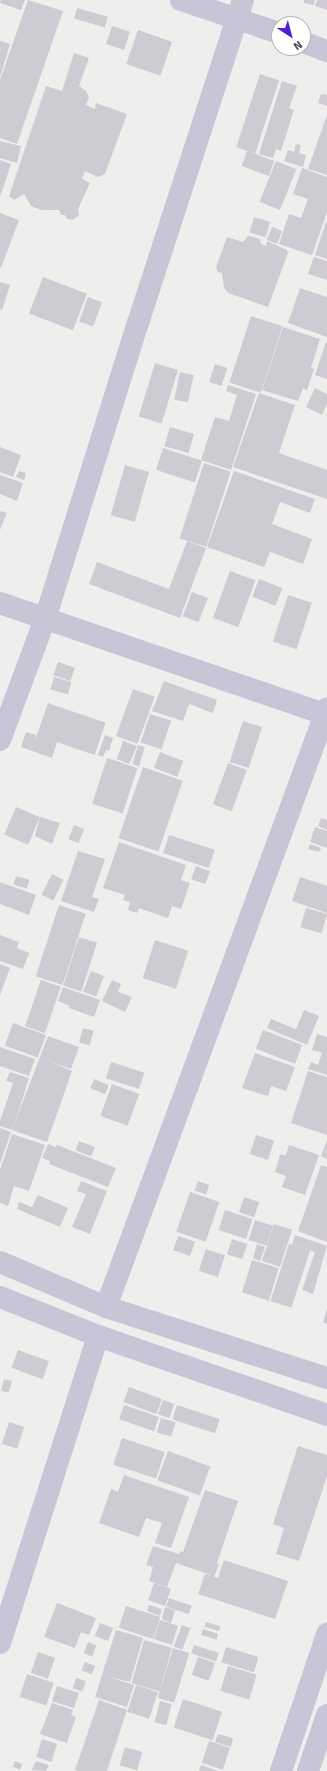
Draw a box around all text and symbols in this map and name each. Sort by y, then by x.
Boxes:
north arrow [271,16,311,56]
text: N [291,38,305,53]

